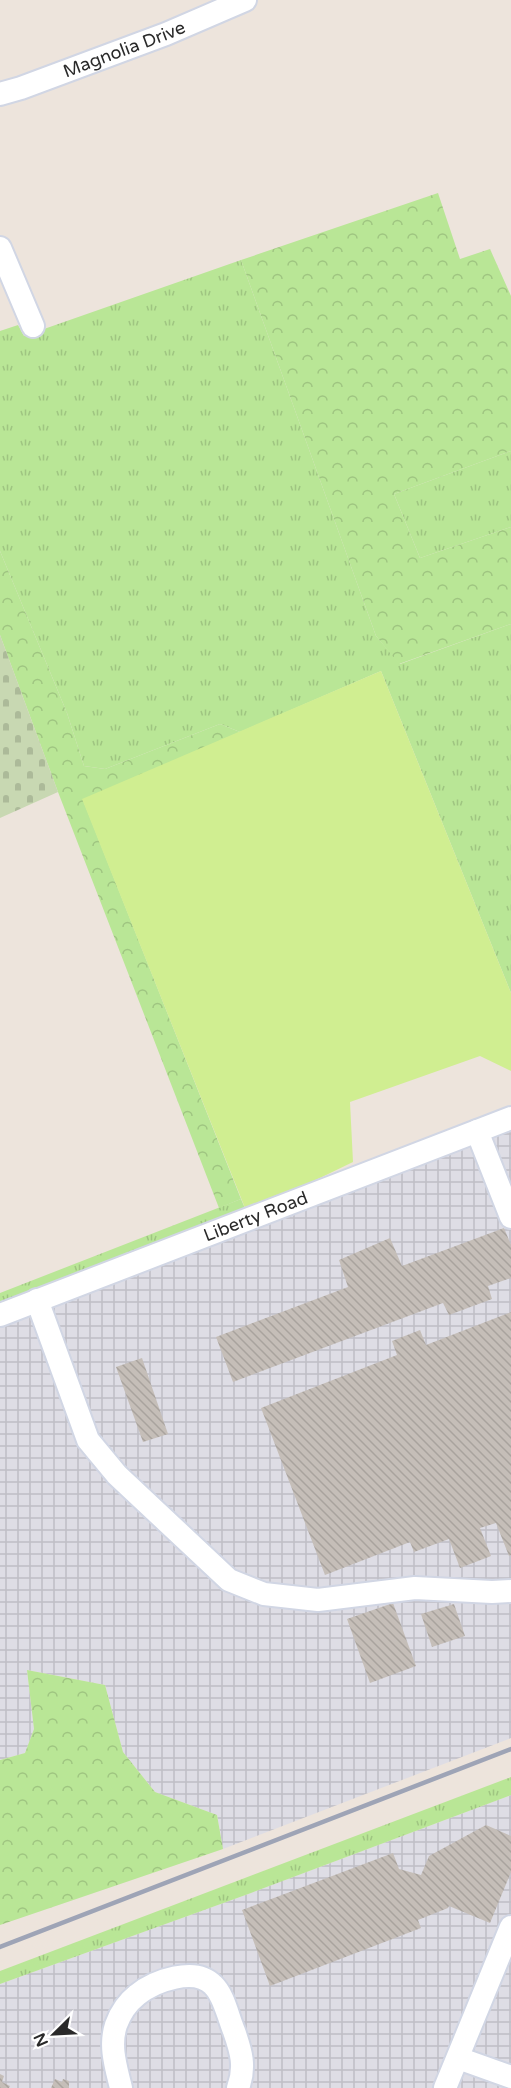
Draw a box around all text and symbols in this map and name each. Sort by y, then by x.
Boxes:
street label: Magnolia Drive [60,16,189,82]
street label: Liberty Road [201,1186,311,1246]
north arrow [24,2004,84,2064]
text: N [29,2030,53,2050]

